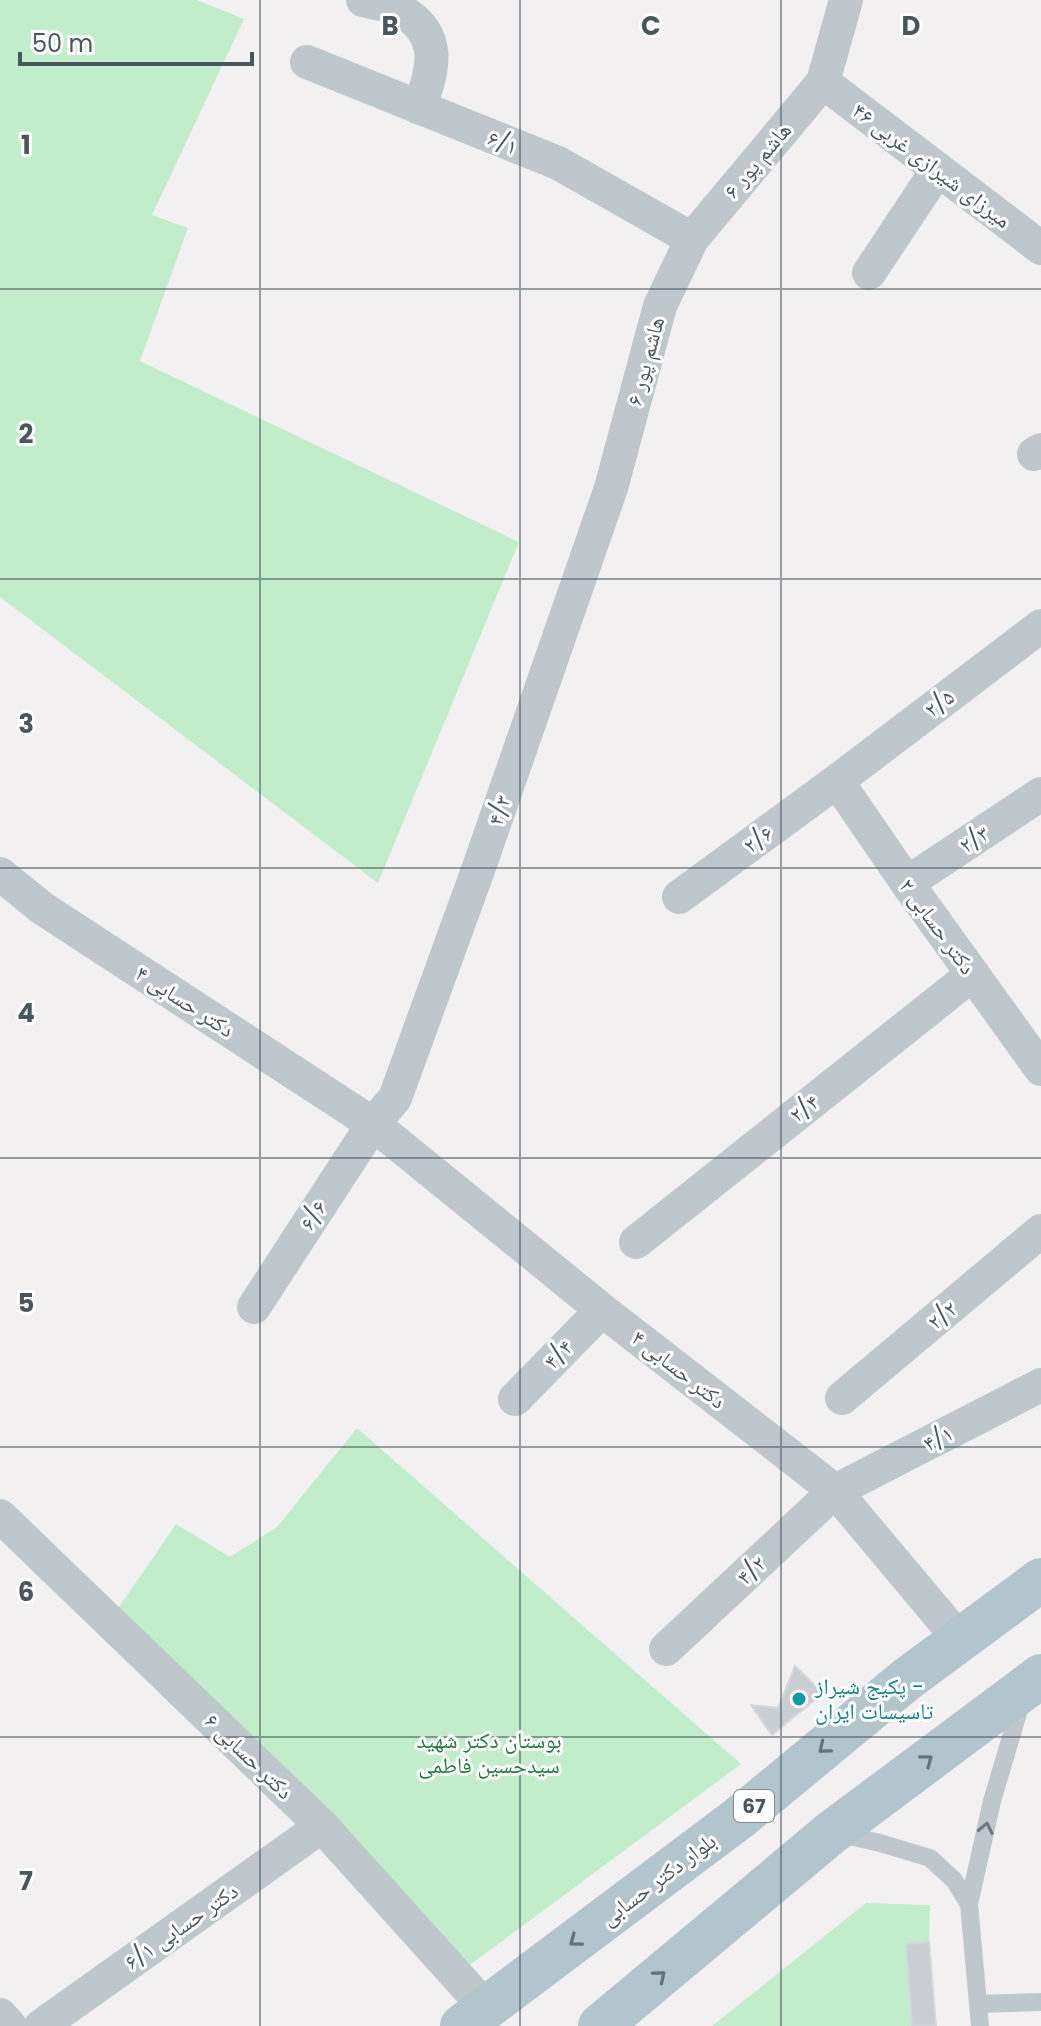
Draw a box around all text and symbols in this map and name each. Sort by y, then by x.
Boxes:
text: B [381,8,399,44]
text: C [641,8,661,44]
text: D [902,8,921,44]
scale bar [20,16,252,66]
text: 50 m [32,27,93,60]
street label: میرزای شیرازی غربی ۴۶ [846,95,1017,235]
street label: ۶ هاشم پور [716,116,798,205]
street label: ۶/۱ [483,122,523,162]
text: 1 [21,127,31,163]
street label: هاشم پور ۶ [619,313,672,409]
text: 2 [19,416,34,452]
street label: ۲/۵ [918,682,961,725]
text: 3 [18,706,34,742]
street label: ۴/۳ [480,791,519,830]
street label: ۲/۶ [737,818,780,861]
street label: ۲/۳ [953,818,995,861]
street label: دکتر حسابی ۲ [892,872,983,981]
street label: ۴ دکتر حسابی [129,958,240,1045]
text: 4 [17,995,35,1031]
street label: ۲/۴ [783,1087,826,1130]
street label: ۶/۶ [292,1194,335,1236]
text: 5 [18,1285,34,1321]
street label: ۲/۲ [921,1294,964,1337]
street label: دکتر حسابی ۴ [625,1323,732,1416]
street label: ۴/۴ [537,1333,580,1376]
street label: ۴/۱ [918,1418,959,1459]
street label: ۴/۲ [730,1549,773,1592]
text: 6 [18,1574,34,1610]
place label: پکیج شیراز - تاسیسات ایران [814,1671,934,1727]
marker: پکیج شیراز - تاسیسات ایران [790,1690,808,1708]
street label: ۶ دکتر حسابی [198,1706,300,1806]
park label: بوستان دکتر شهید سیدحسین فاطمی [416,1725,562,1781]
one-way arrow [819,1738,834,1753]
one-way arrow [918,1755,933,1769]
road number: 67 [734,1790,774,1822]
one-way arrow [977,1822,994,1836]
street label: بلوار دکتر حسابی [594,1826,723,1933]
text: 7 [19,1863,33,1899]
street label: ۶/۱ دکتر حسابی [118,1876,244,1977]
one-way arrow [569,1932,584,1946]
one-way arrow [650,1971,665,1986]

